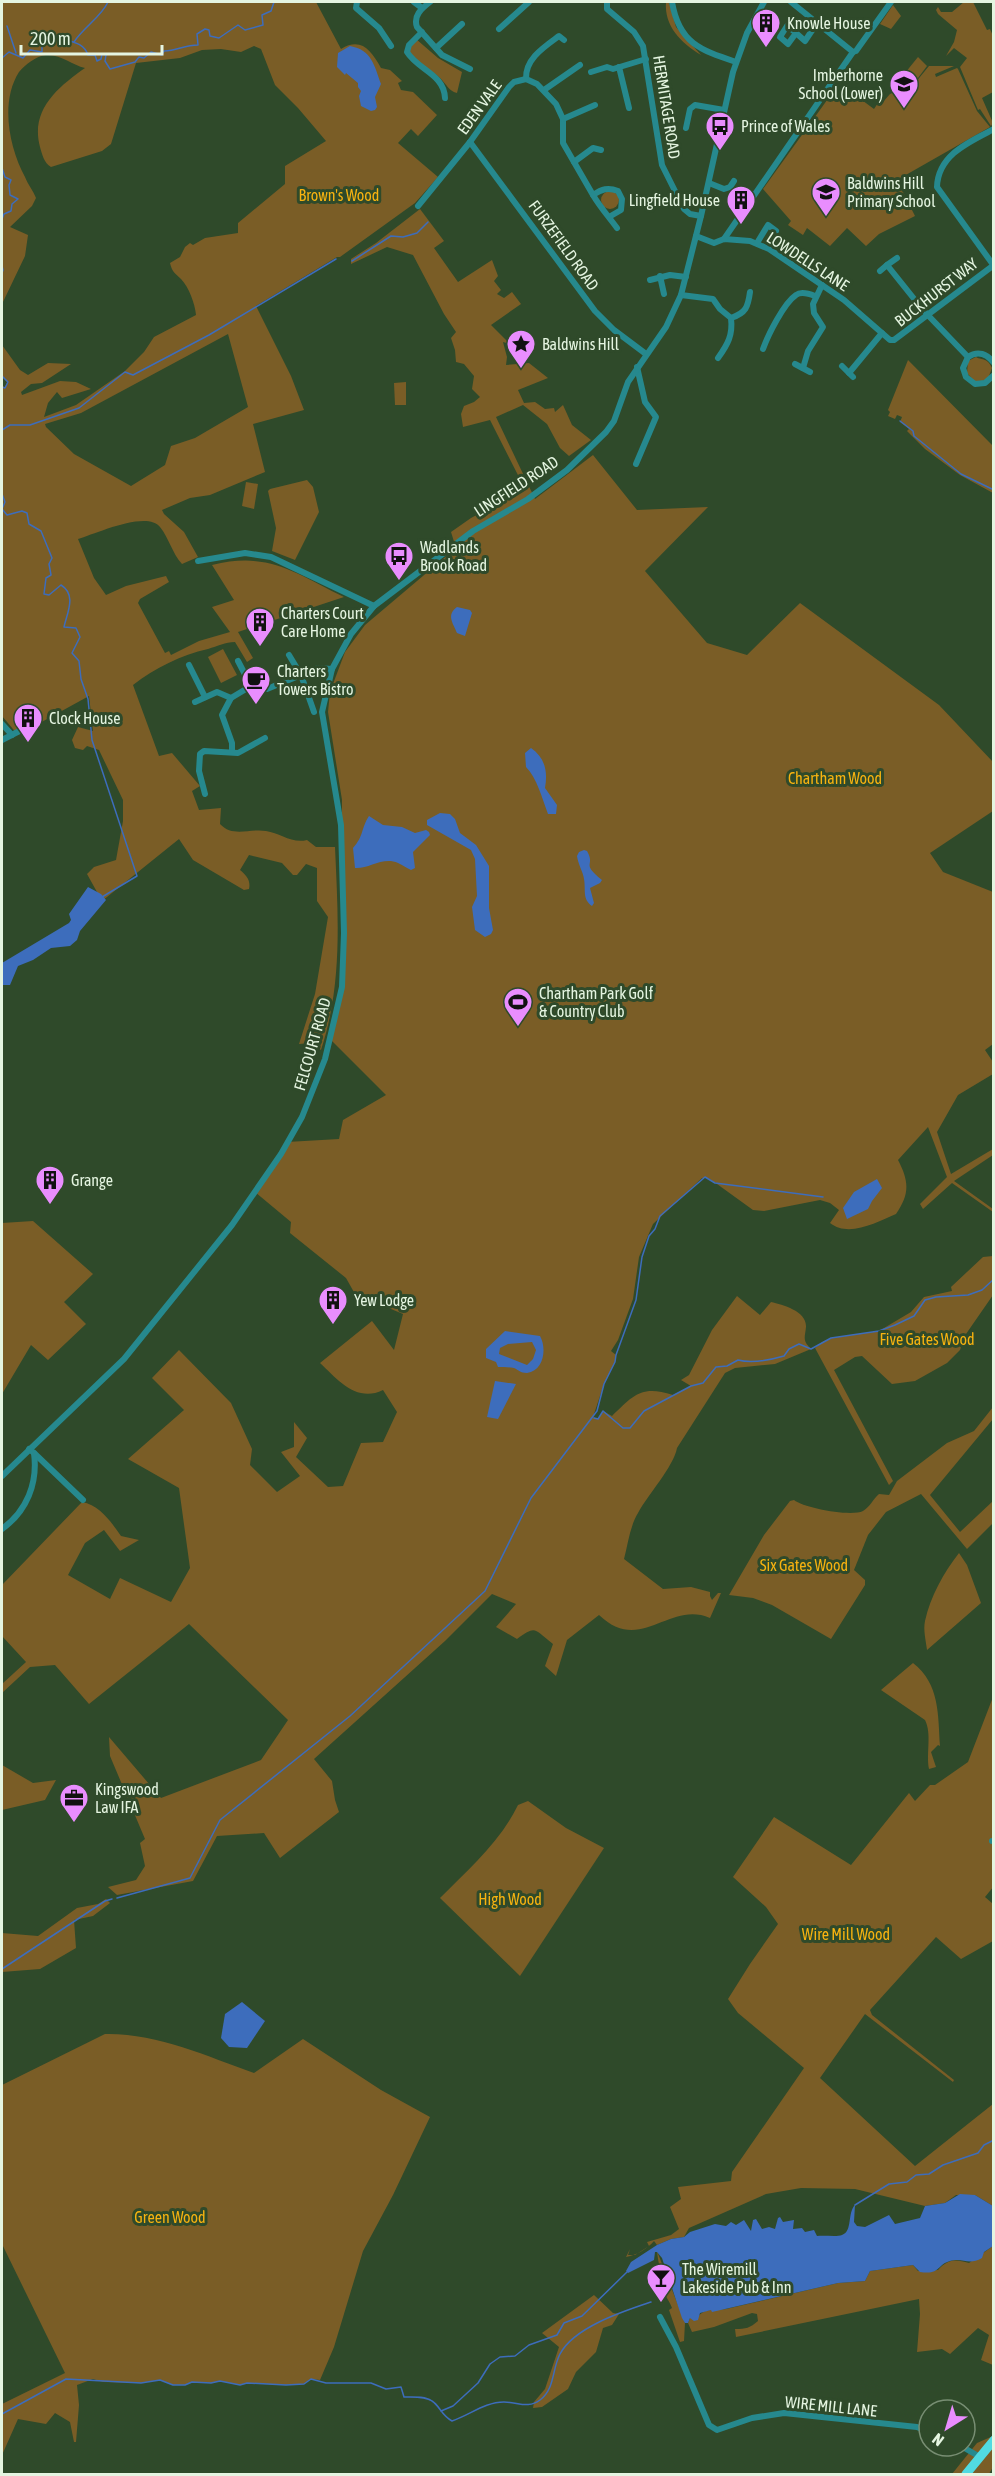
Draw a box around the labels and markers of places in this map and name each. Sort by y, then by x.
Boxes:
building icon: Knowle House [750,7,782,49]
place label: Knowle House [787,14,871,32]
place label: Imberhorne School (Lower) [799,66,883,103]
school or university icon: Imberhorne School (Lower) [888,68,920,110]
bus stop icon: Prince of Wales [704,110,736,152]
place label: Prince of Wales [741,117,830,135]
place label: Baldwins Hill Primary School [847,174,936,211]
school or university icon: Baldwins Hill Primary School [810,176,842,218]
building icon: Lingfield House [725,184,757,226]
place label: Lingfield House [629,191,720,210]
place icon: Baldwins Hill [505,328,537,370]
place label: Baldwins Hill [542,335,620,353]
place label: Wadlands Brook Road [420,538,487,574]
bus stop icon: Wadlands Brook Road [383,540,415,582]
place label: Charters Court Care Home [281,604,364,640]
building icon: Charters Court Care Home [244,606,276,648]
place label: Charters Towers Bistro [277,662,353,698]
cafe icon: Charters Towers Bistro [240,664,272,706]
building icon: Clock House [12,702,44,744]
place label: Clock House [49,709,120,727]
place label: Chartham Park Golf & Country Club [539,984,654,1021]
sports icon: Chartham Park Golf & Country Club [502,986,534,1028]
building icon: Grange [34,1164,66,1206]
place label: Grange [71,1171,113,1190]
building icon: Yew Lodge [317,1284,349,1326]
place label: Yew Lodge [354,1291,414,1310]
place label: Kingswood Law IFA [95,1780,159,1816]
office icon: Kingswood Law IFA [58,1782,90,1824]
place label: The Wiremill Lakeside Pub & Inn [682,2260,791,2296]
bar icon: The Wiremill Lakeside Pub & Inn [645,2262,677,2304]

